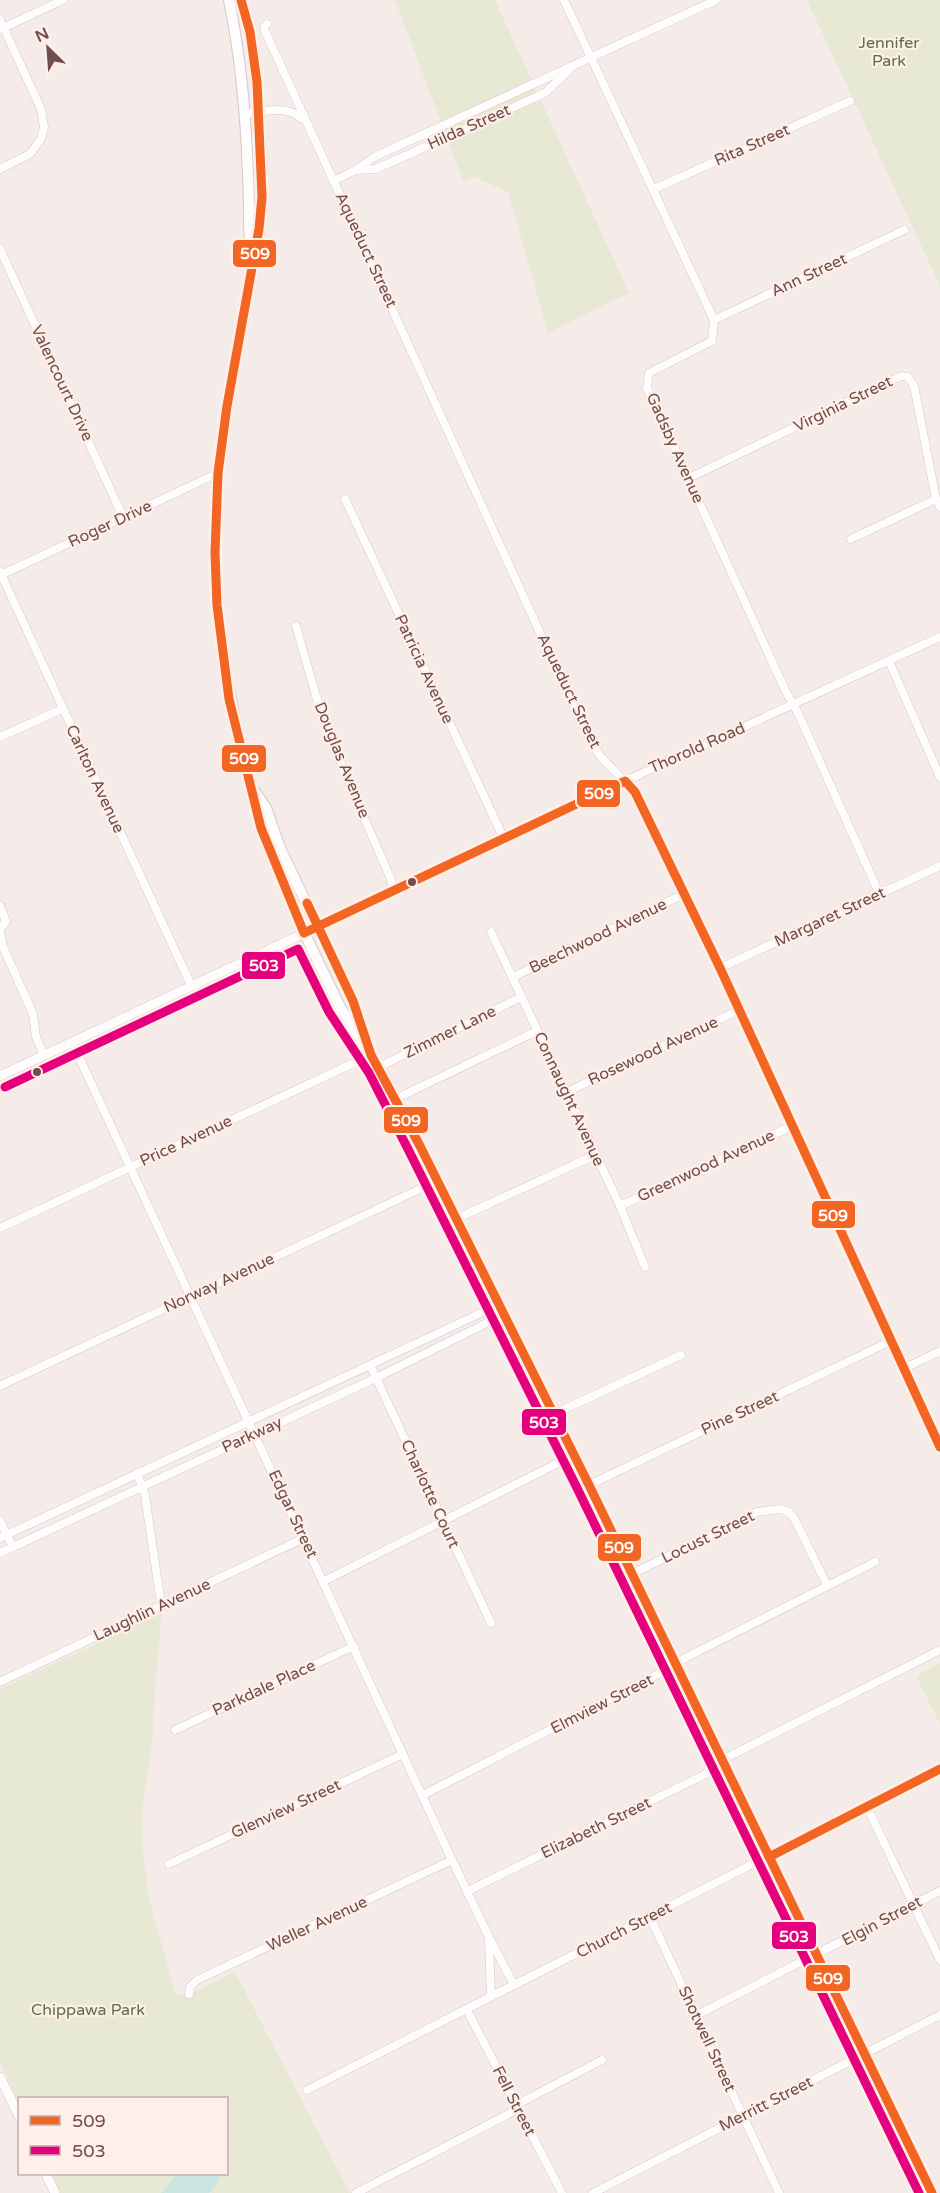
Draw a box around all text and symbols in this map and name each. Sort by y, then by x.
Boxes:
north arrow [18,18,78,78]
text: N [32,24,52,47]
park label: Jennifer Park [859,33,920,71]
street label: Hilda Street [424,100,514,154]
street label: Rita Street [711,120,793,170]
street label: Aqueduct Street [331,189,401,311]
line badge: 509 [232,239,277,268]
text: 509 [240,244,270,264]
street label: Ann Street [768,249,850,301]
street label: Valencourt Drive [26,322,98,444]
street label: Virginia Street [790,371,896,437]
street label: Gadsby Avenue [642,390,708,506]
street label: Roger Drive [65,496,155,552]
street label: Patricia Avenue [390,611,458,727]
street label: Aqueduct Street [533,630,605,752]
street label: Douglas Avenue [310,699,374,821]
street label: Thorold Road [646,718,748,778]
street label: Carlton Avenue [61,722,129,836]
line badge: 509 [221,744,267,773]
text: 509 [229,749,259,769]
line badge: 509 [576,779,621,808]
text: 509 [584,784,614,804]
unlabelled marker [406,876,418,888]
street label: Margaret Street [771,883,889,951]
street label: Beechwood Avenue [526,894,670,978]
line badge: 503 [241,951,286,980]
text: 503 [249,956,279,976]
street label: Zimmer Lane [401,1001,499,1063]
street label: Rosewood Avenue [585,1012,721,1090]
street label: Connaught Avenue [529,1029,609,1169]
unlabelled marker [31,1066,43,1078]
line badge: 509 [383,1106,429,1134]
street label: Price Avenue [137,1111,235,1171]
text: 509 [391,1111,421,1131]
street label: Greenwood Avenue [634,1125,778,1207]
line badge: 509 [811,1200,856,1229]
text: 509 [818,1206,848,1226]
street label: Norway Avenue [160,1249,278,1317]
street label: Pine Street [698,1386,782,1440]
line badge: 503 [521,1408,567,1436]
street label: Parkway [219,1412,286,1458]
text: 503 [529,1413,559,1433]
street label: Charlotte Court [396,1437,464,1551]
street label: Edgar Street [264,1467,322,1561]
street label: Locust Street [658,1506,758,1568]
line badge: 509 [597,1533,642,1562]
text: 509 [604,1538,634,1558]
street label: Laughlin Avenue [90,1574,214,1646]
street label: Parkdale Place [209,1655,319,1721]
street label: Elmview Street [547,1669,657,1739]
street label: Glenview Street [228,1775,344,1843]
street label: Elizabeth Street [538,1793,654,1863]
street label: Weller Avenue [263,1892,371,1956]
street label: Elgin Street [838,1892,926,1950]
street label: Church Street [573,1897,675,1963]
line badge: 503 [771,1921,817,1950]
text: 503 [779,1927,809,1947]
line badge: 509 [805,1964,851,1992]
text: 509 [813,1969,843,1989]
street label: Shotwell Street [674,1983,740,2095]
park label: Chippawa Park [31,2000,145,2020]
street label: Fell Street [488,2063,540,2139]
street label: Merritt Street [716,2072,816,2136]
legend [18,2097,228,2175]
text: 509 [72,2110,106,2132]
text: 503 [72,2140,106,2162]

